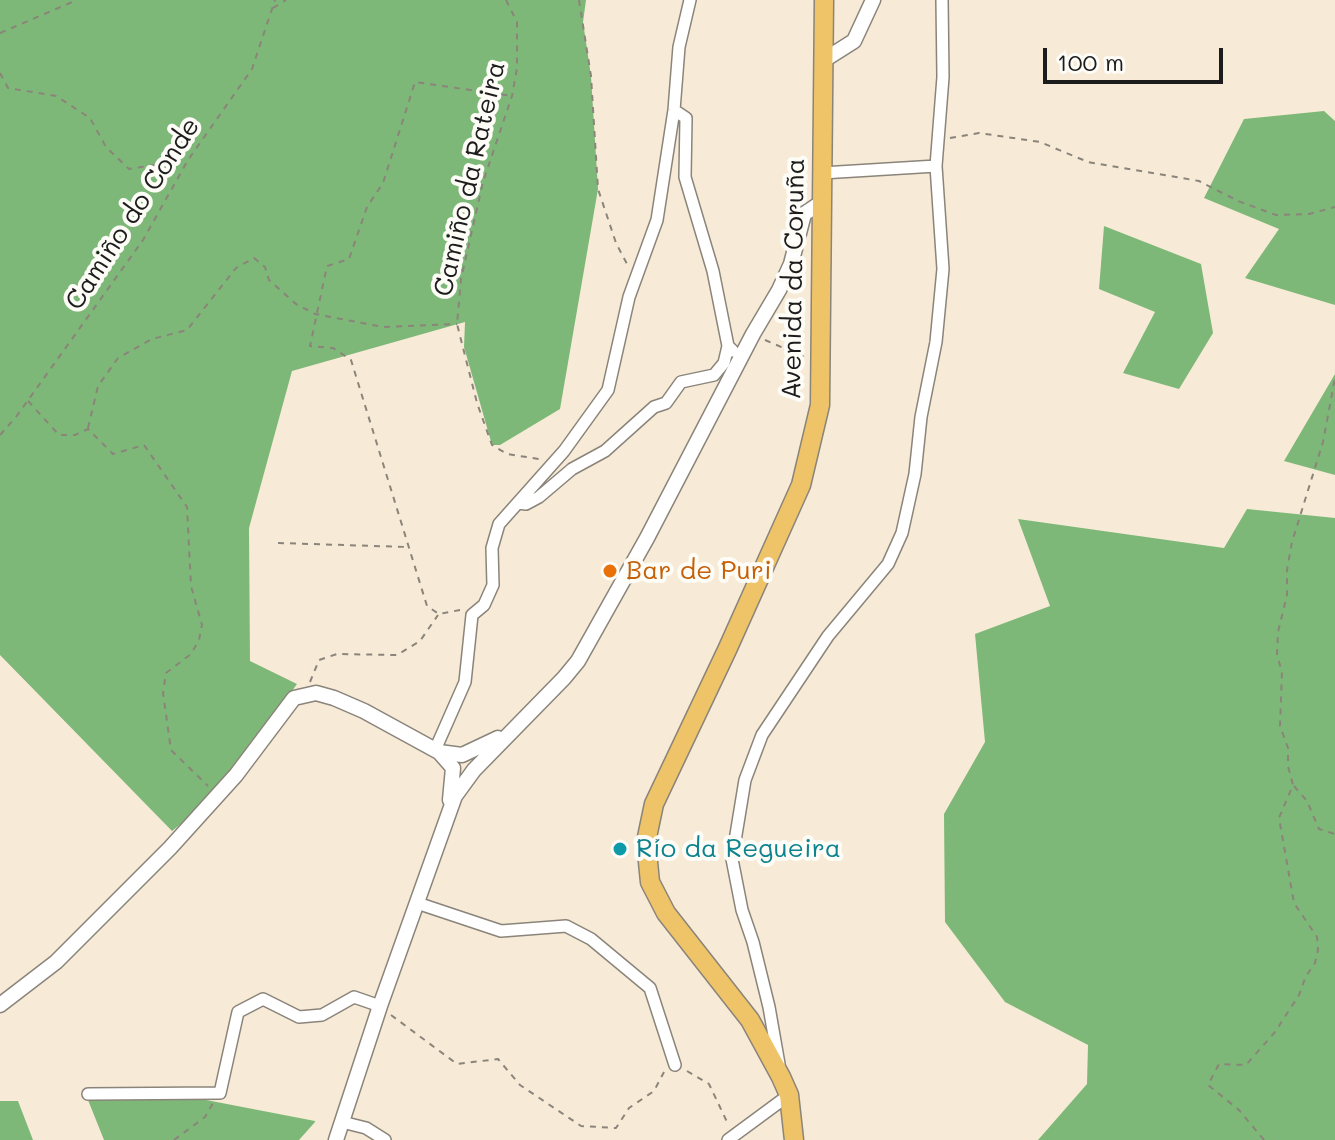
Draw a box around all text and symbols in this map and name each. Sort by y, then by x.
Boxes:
scale bar [1047,32,1227,82]
text: 100 m [1057,46,1124,77]
street label: Camiño da Rateira [428,58,512,300]
street label: Camiño do Conde [59,112,207,316]
street label: Avenida da Coruña [776,158,812,400]
place label: Bar de Puri [626,555,772,587]
marker: Bar de Puri [601,562,619,580]
place label: Río da Regueira [636,833,841,865]
marker: Río da Regueira [611,840,629,858]

